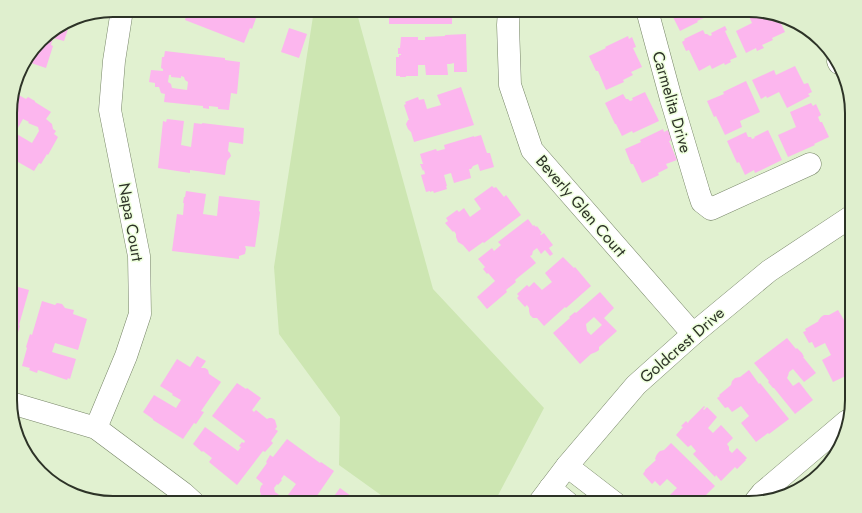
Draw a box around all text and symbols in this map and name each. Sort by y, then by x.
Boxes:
street label: Carmelita Drive [647,49,697,155]
street label: Beverly Glen Court [530,150,632,262]
street label: Napa Court [113,181,149,263]
street label: Goldcrest Drive [635,302,729,388]

